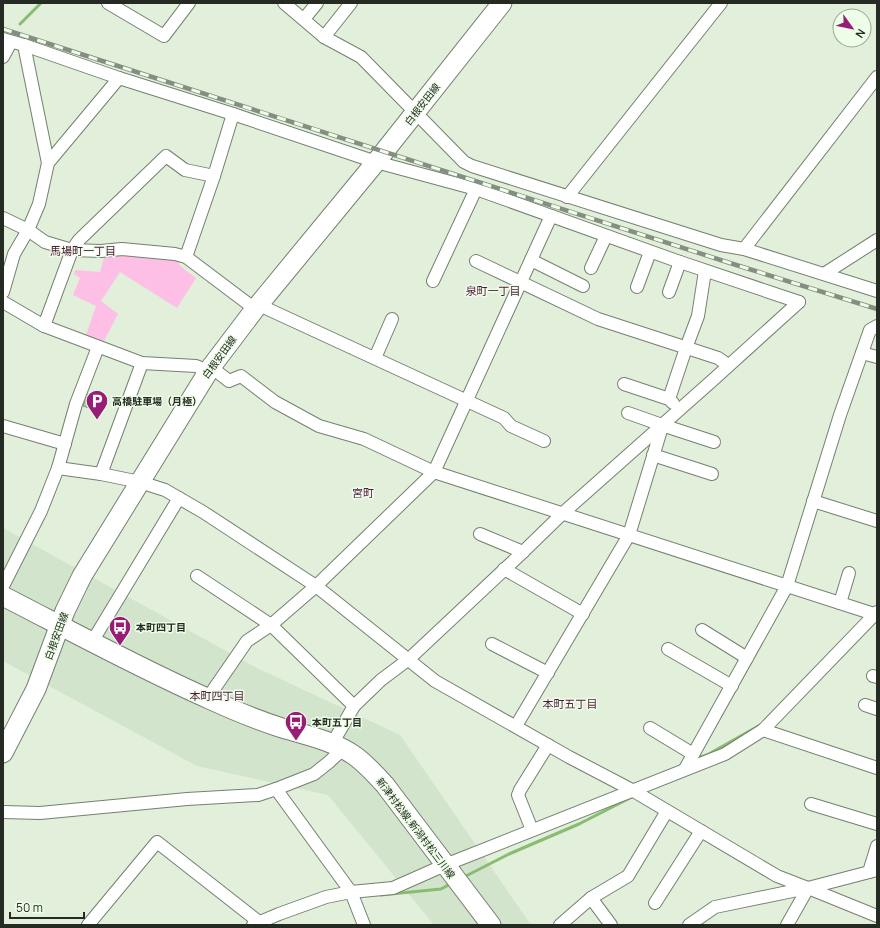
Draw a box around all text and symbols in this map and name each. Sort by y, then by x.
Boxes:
north arrow [832,8,872,48]
text: N [852,26,869,41]
street label: 白根安田線 [401,80,443,128]
district label: 馬場町一丁目 [50,243,116,258]
district label: 泉町一丁目 [466,283,521,298]
street label: 白根安田線 [199,333,239,381]
parking icon: 高橋駐車場（月極） [84,388,110,421]
place label: 高橋駐車場（月極） [112,394,202,408]
district label: 宮町 [352,485,374,500]
street label: 白根安田線 [41,610,71,662]
bus stop icon: 本町四丁目 [107,614,133,647]
place label: 本町四丁目 [135,620,186,634]
district label: 本町四丁目 [190,688,245,703]
district label: 本町五丁目 [543,696,598,711]
bus stop icon: 本町五丁目 [283,709,309,742]
place label: 本町五丁目 [311,715,362,729]
street label: 新津村松線;新潟村松三川線 [373,775,459,881]
scale bar [10,894,84,920]
text: 50 m [16,899,43,916]

